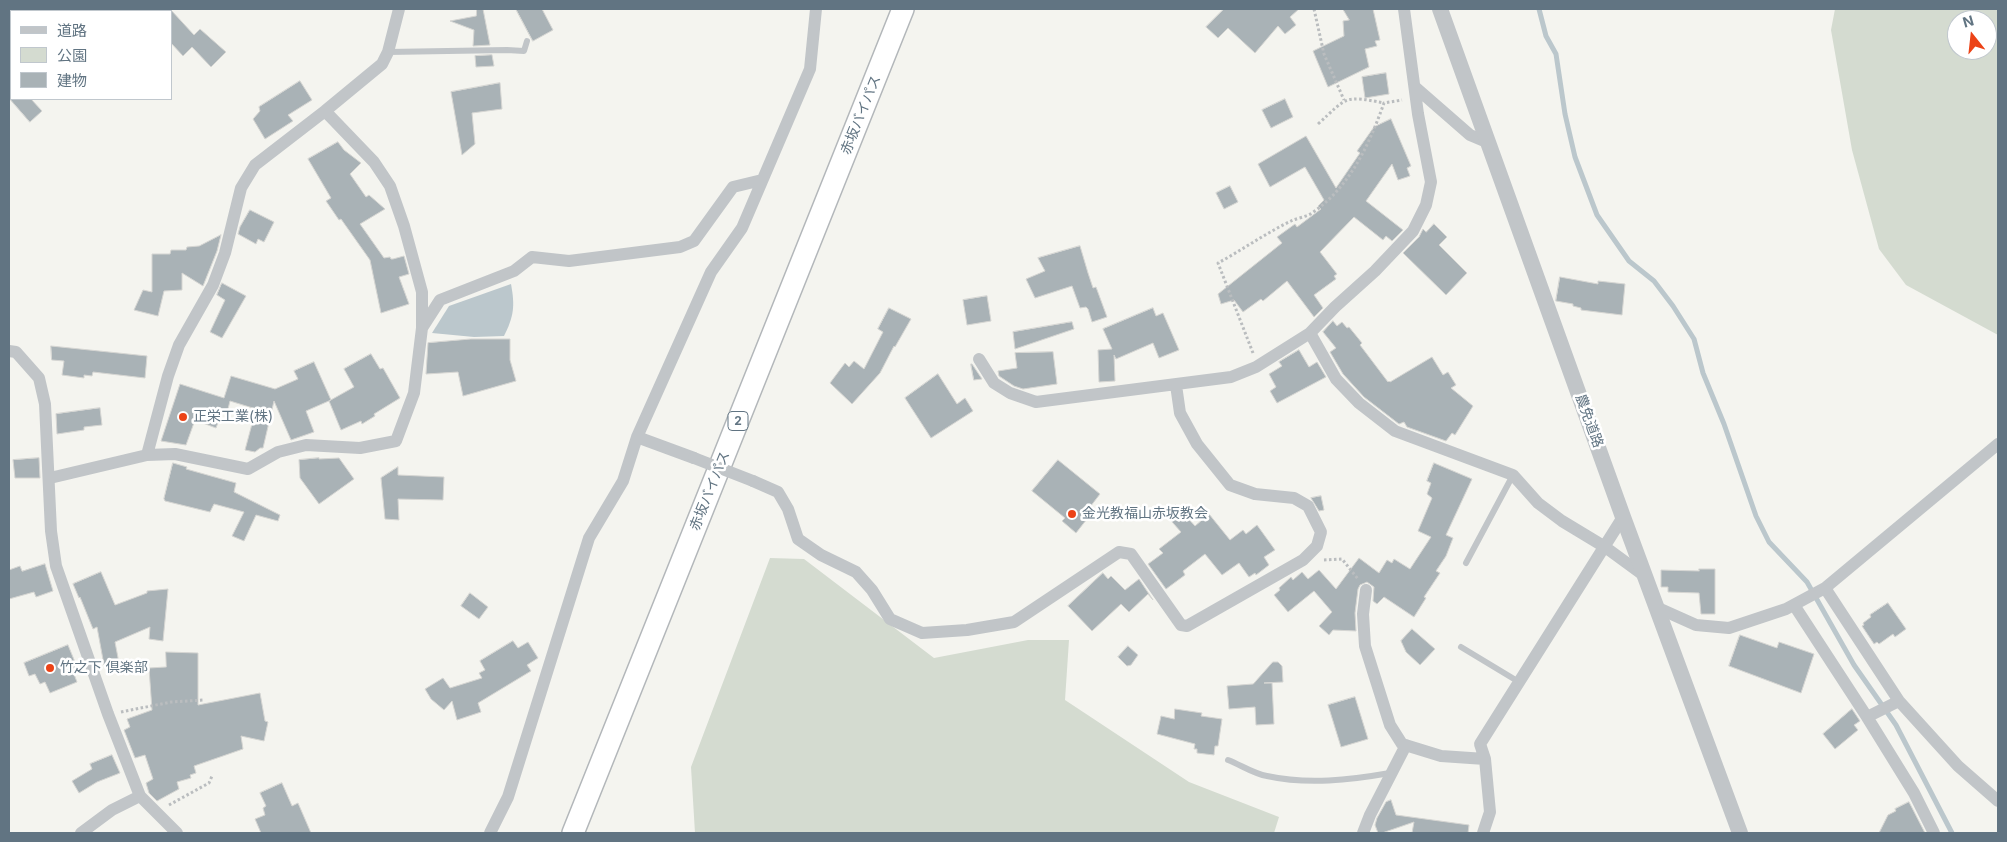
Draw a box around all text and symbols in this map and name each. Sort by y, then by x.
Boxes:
legend [10,10,172,100]
north arrow [1947,10,1997,60]
text: N [1961,11,1975,31]
text: 道路 [57,21,87,40]
text: 公園 [57,46,87,65]
text: 建物 [57,71,87,90]
street label: 赤坂バイパス [837,73,885,157]
street label: 農免道路 [1572,392,1606,450]
place label: 正栄工業(株) [193,409,273,425]
marker: 正栄工業(株) [177,411,189,423]
road number: 2 [728,412,748,431]
street label: 赤坂バイパス [686,449,734,533]
place label: 金光教福山赤坂教会 [1082,506,1208,522]
marker: 金光教福山赤坂教会 [1066,508,1078,520]
place label: 竹之下 倶楽部 [60,660,148,676]
marker: 竹之下 倶楽部 [44,662,56,674]

